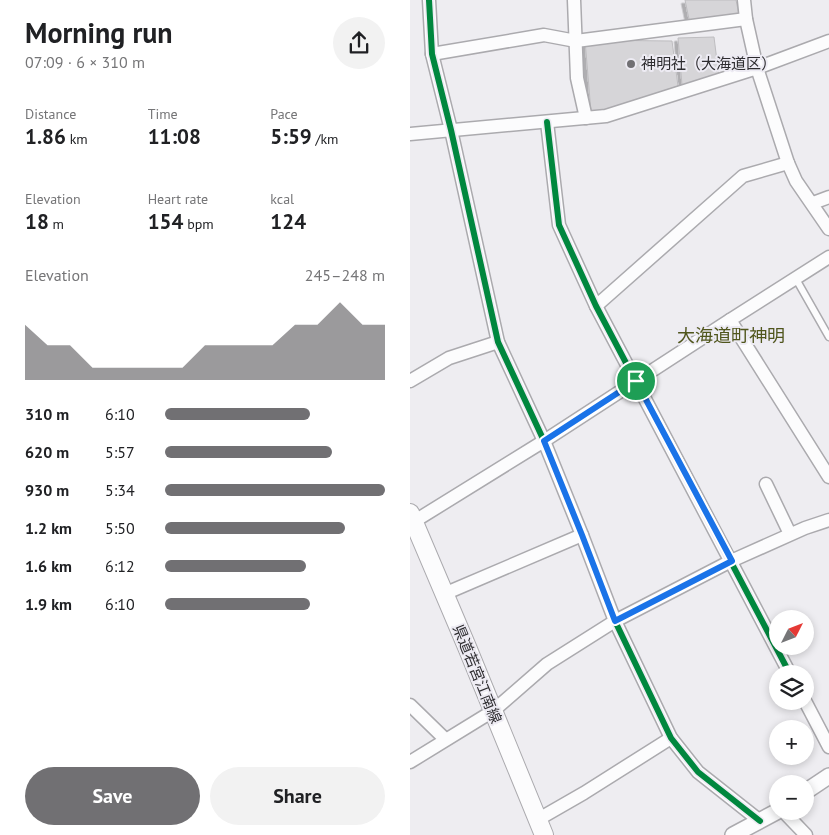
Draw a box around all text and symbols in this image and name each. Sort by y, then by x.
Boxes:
text: Morning run [25,14,173,51]
button: share [333,17,385,69]
text: 07:09 · 6 × 310 m [25,52,145,72]
place label: 神明社（大海道区） [641,54,776,73]
marker: 神明社（大海道区） [625,58,637,70]
text: Distance [25,105,76,123]
text: Time [148,105,178,123]
text: Pace [270,105,298,123]
text: 1.86 [25,123,66,150]
text: 11:08 [148,123,201,150]
text: 5:59 [270,123,312,150]
text: km [66,130,88,148]
text: /km [312,130,338,148]
text: Elevation [25,190,81,208]
text: Heart rate [148,190,208,208]
text: kcal [270,190,294,208]
text: 18 [25,208,49,235]
text: 154 [148,208,183,235]
text: 124 [270,208,306,235]
text: m [49,215,64,233]
text: bpm [183,215,214,233]
text: Elevation [25,265,89,285]
text: 245–248 m [305,265,385,285]
district label: 大海道町神明 [677,324,785,347]
pin [615,360,657,402]
icon: arrive [622,367,650,395]
text: 310 m [25,404,69,424]
text: 6:10 [105,404,135,424]
text: 620 m [25,442,69,462]
text: 5:57 [105,442,135,462]
text: 930 m [25,480,69,500]
text: 5:34 [105,480,135,500]
text: 1.2 km [25,518,72,538]
text: 5:50 [105,518,135,538]
text: 1.6 km [25,556,72,576]
text: 6:12 [105,556,135,576]
text: 1.9 km [25,594,72,614]
text: 6:10 [105,594,135,614]
north arrow [769,610,814,655]
map controls [769,610,814,820]
street label: 県道若宮江南線 [449,622,506,726]
button: layers [769,665,814,710]
button: + [769,720,814,765]
button: Save [25,767,200,825]
button: Share [210,767,385,825]
button: − [769,775,814,820]

